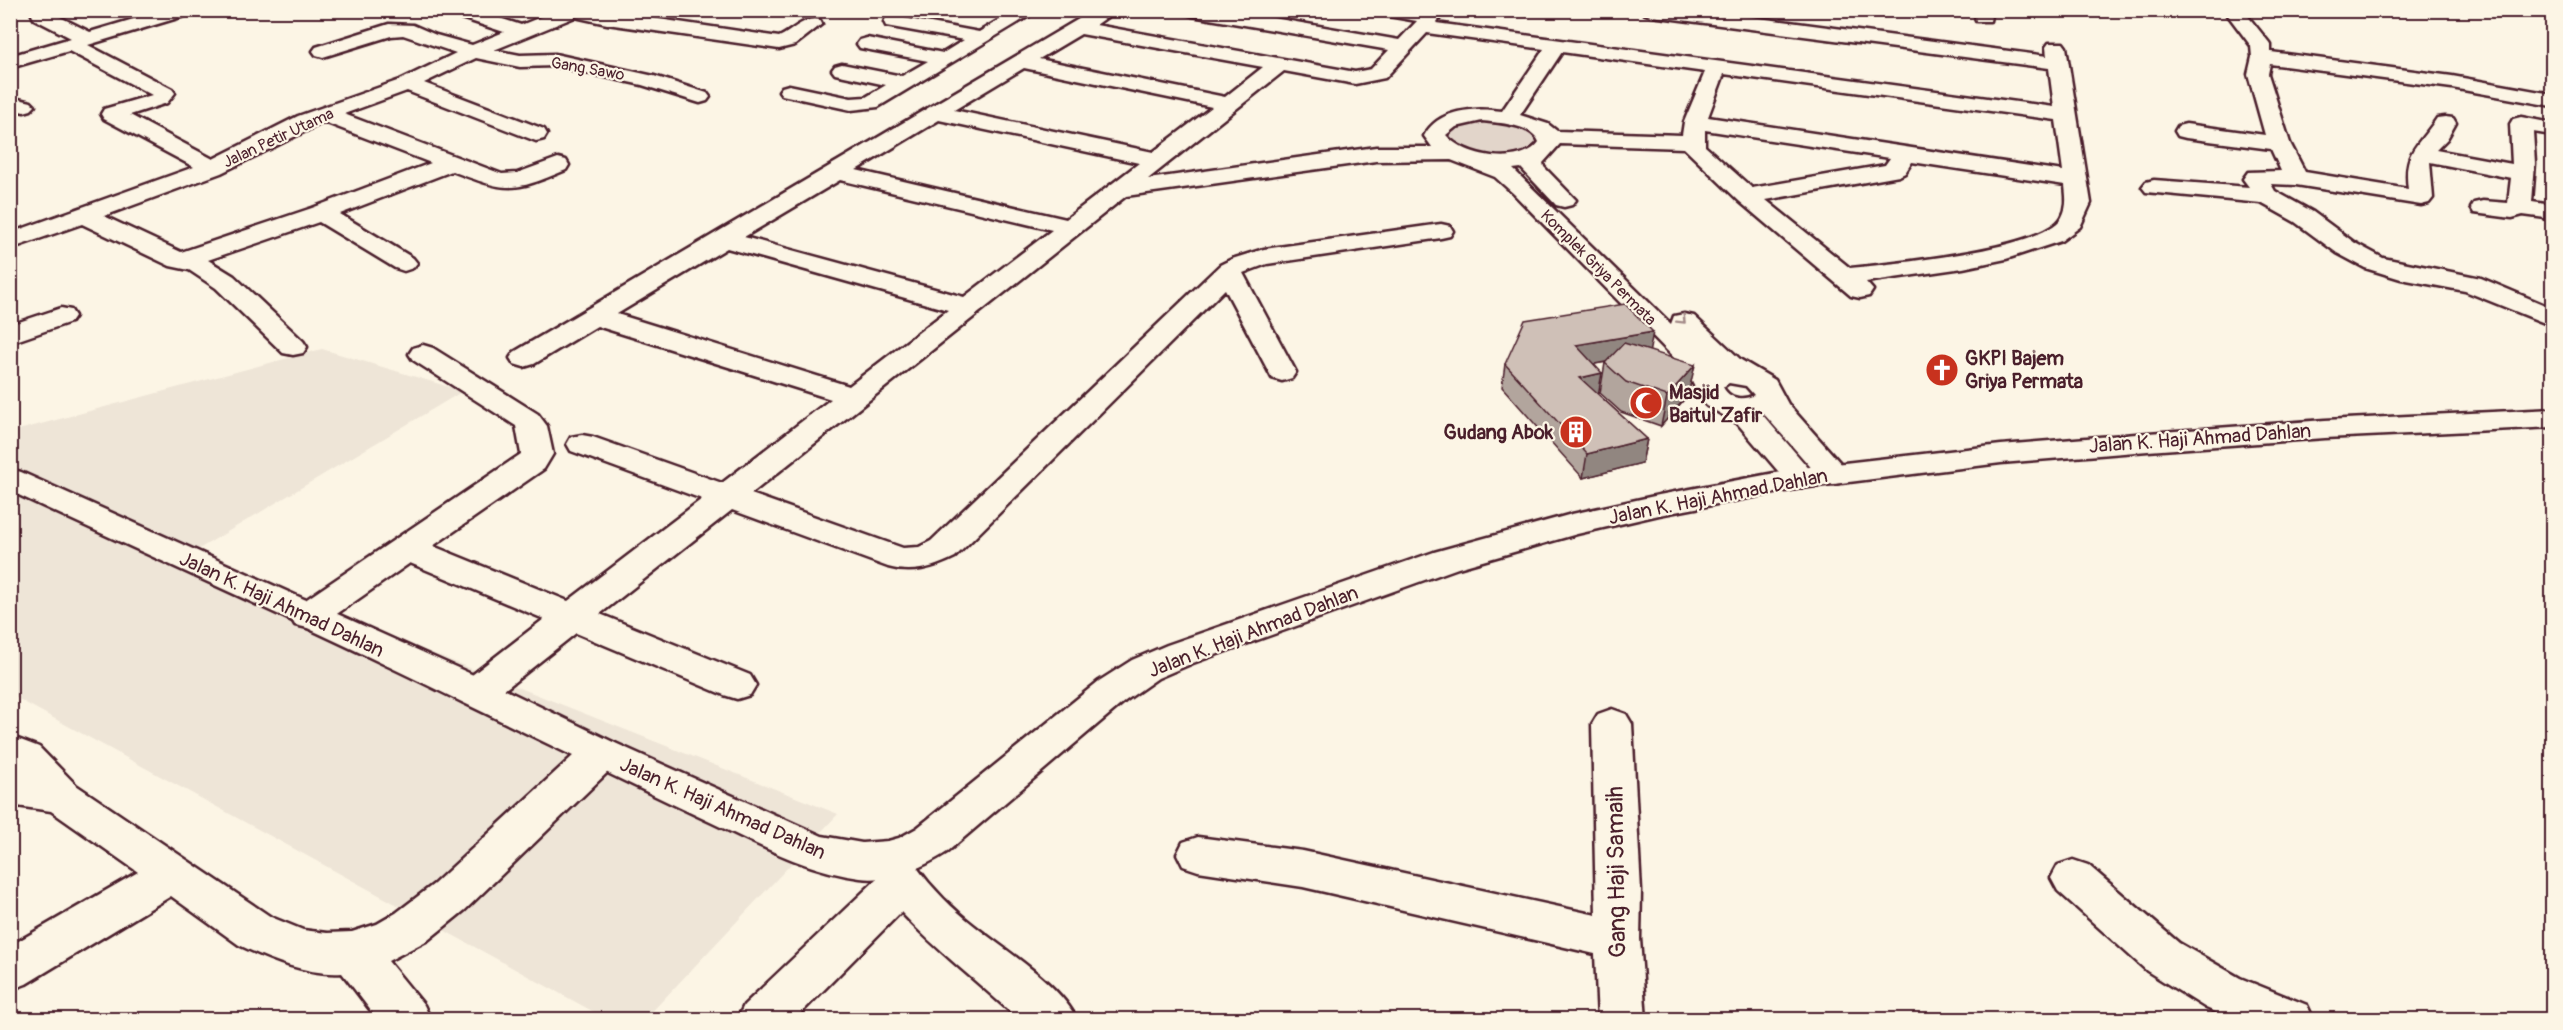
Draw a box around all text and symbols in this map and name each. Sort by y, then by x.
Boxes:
street label: Gang Sawo [549,53,627,85]
street label: Jalan Petir Utama [220,104,337,172]
street label: Komplek Griya Permata [1536,206,1660,330]
one-way arrow [1675,313,1686,324]
place label: GKPI Bajem Griya Permata [1965,346,2083,394]
church icon: GKPI Bajem Griya Permata [1924,352,1960,388]
place label: Masjid Baitul Zafir [1669,380,1763,428]
mosque icon: Masjid Baitul Zafir [1628,385,1664,421]
building icon: Gudang Abok [1558,414,1594,450]
street label: Jalan K. Haji Ahmad Dahlan [2088,418,2312,459]
place label: Gudang Abok [1444,420,1554,445]
street label: Jalan K. Haji Ahmad Dahlan [1606,463,1830,530]
street label: Jalan K. Haji Ahmad Dahlan [176,546,388,663]
street label: Jalan K. Haji Ahmad Dahlan [1145,580,1362,683]
street label: Jalan K. Haji Ahmad Dahlan [616,752,830,865]
street label: Gang Haji Samaih [1601,786,1632,958]

